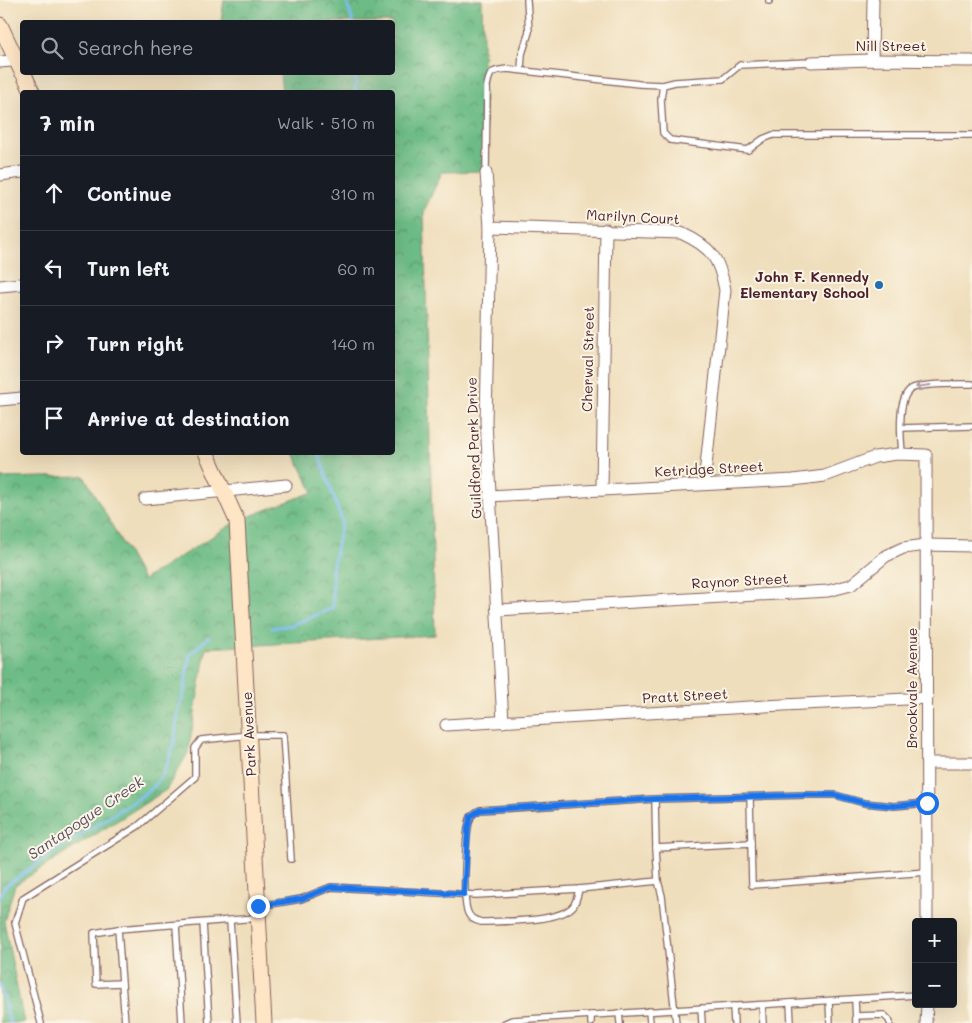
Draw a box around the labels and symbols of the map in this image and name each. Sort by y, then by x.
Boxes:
street label: Nill Street [856,36,926,55]
street label: Marilyn Court [586,205,680,228]
place label: John F. Kennedy Elementary School [740,267,869,302]
marker: John F. Kennedy Elementary School [873,279,885,291]
street label: Cherwal Street [577,306,598,412]
street label: Guildford Park Drive [462,377,485,519]
one-way arrow [916,382,932,392]
street label: Ketridge Street [654,456,764,481]
street label: Raynor Street [691,568,789,593]
street label: Brookvale Avenue [902,628,921,749]
street label: Pratt Street [642,684,728,707]
street label: Park Avenue [237,691,260,777]
water label: Santapogue Creek [23,770,148,863]
route start [916,792,939,815]
route end [247,895,270,918]

